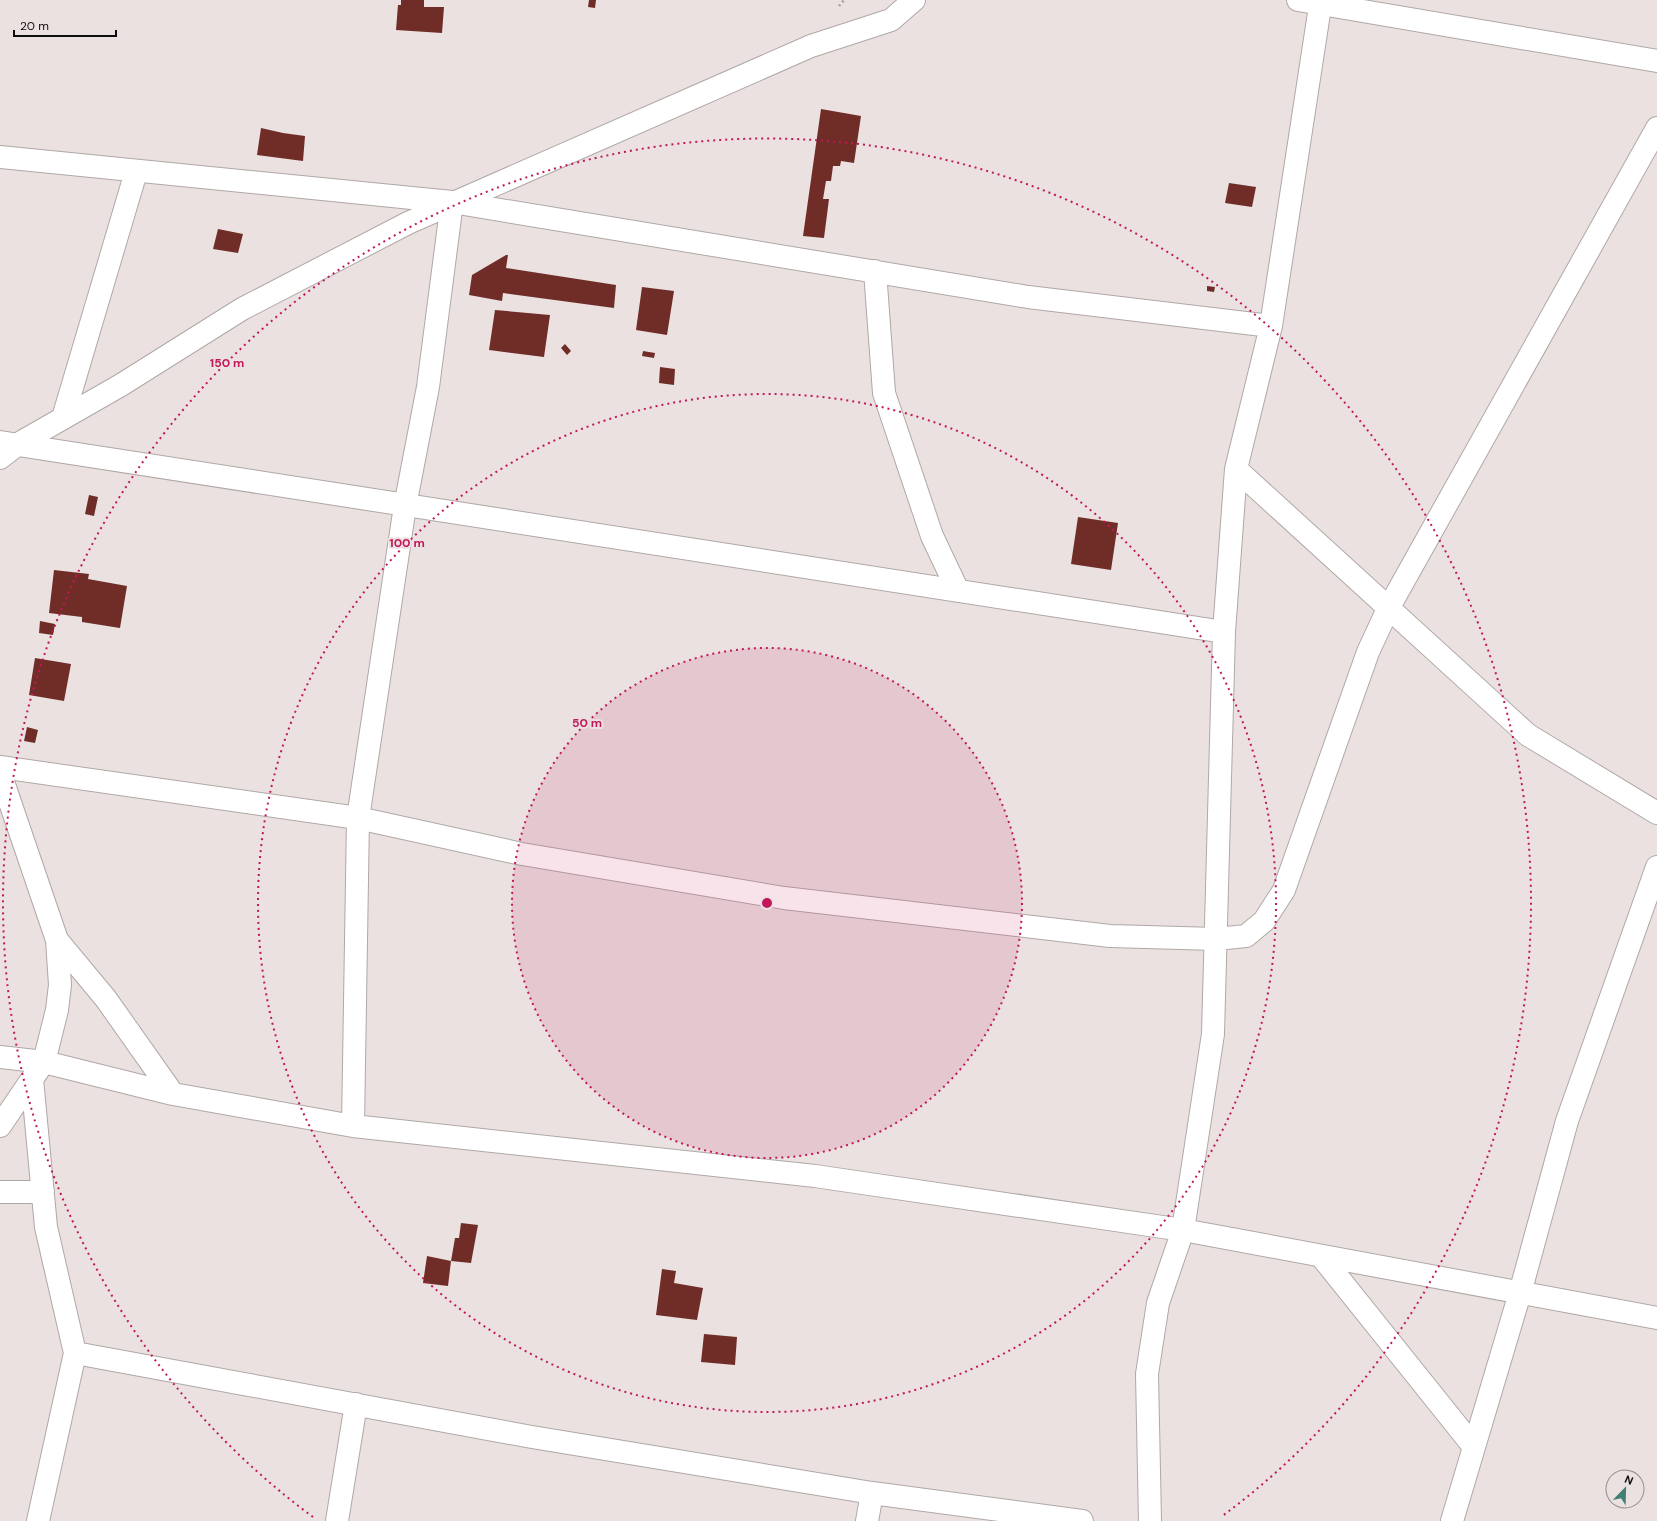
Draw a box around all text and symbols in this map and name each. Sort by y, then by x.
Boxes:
scale bar [14,12,116,38]
text: 20 m [20,18,49,34]
text: 150 m [210,355,244,371]
text: 100 m [389,535,425,551]
text: 50 m [572,715,602,731]
centre of rings [760,896,774,910]
north arrow [1605,1469,1645,1509]
text: N [1622,1472,1635,1488]

